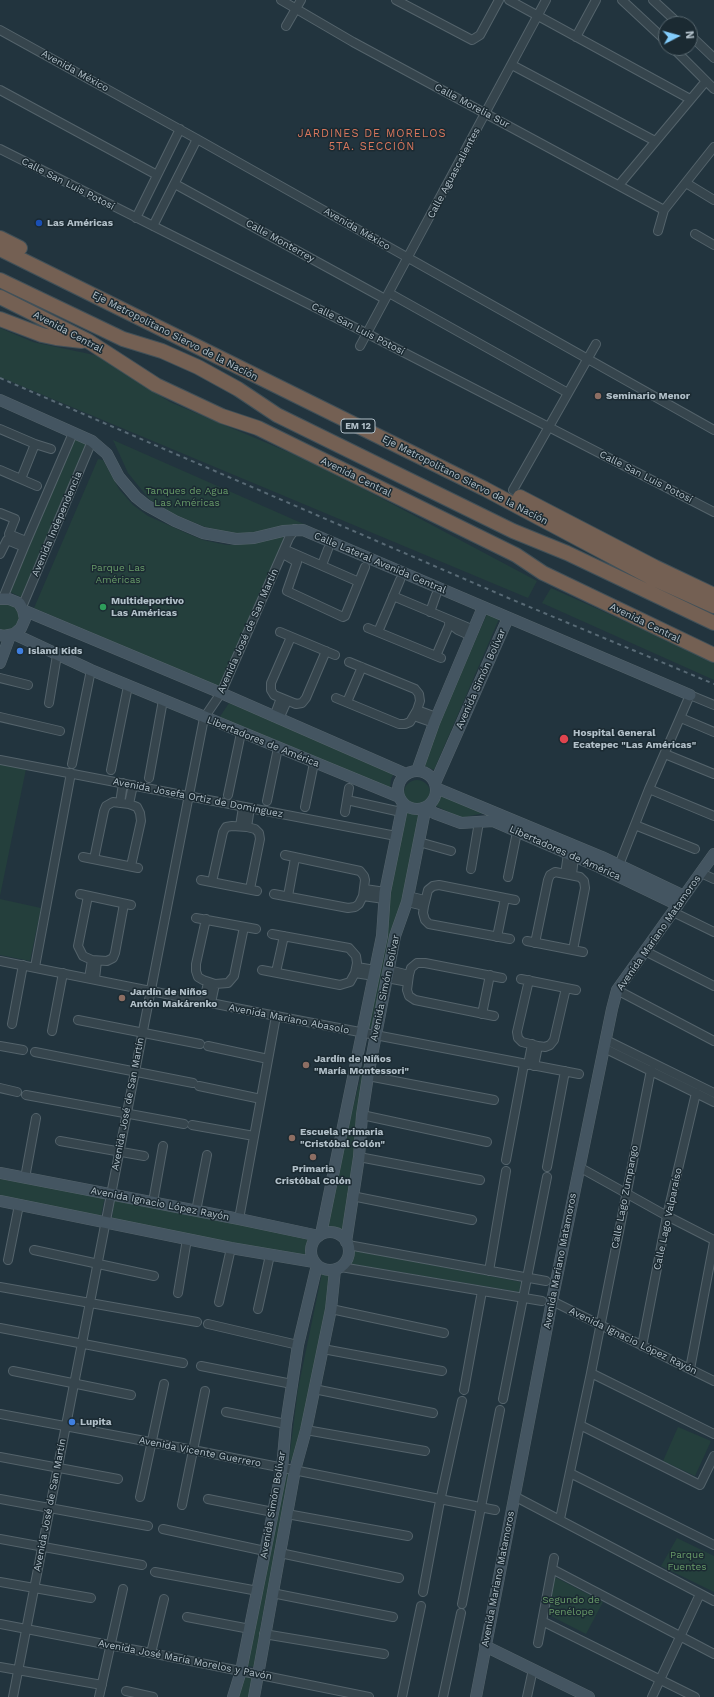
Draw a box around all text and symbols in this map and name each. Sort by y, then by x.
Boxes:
north arrow [658,16,698,56]
text: N [683,30,696,40]
street label: Avenida México [39,48,111,94]
street label: Calle Morelia Sur [432,81,512,131]
street label: Calle Aguascalientes [425,126,483,220]
district label: JARDINES DE MORELOS 5TA. SECCIÓN [298,127,446,153]
street label: Calle San Luis Potosí [19,155,117,213]
street label: Avenida México [321,205,393,253]
place label: Las Américas [47,217,113,229]
street label: Calle Monterrey [243,217,317,265]
marker: Las Américas [34,218,44,228]
street label: Eje Metropolitano Siervo de la Nación [90,289,260,383]
street label: Calle San Luis Potosí [309,300,407,358]
street label: Avenida Central [31,309,105,355]
place label: Seminario Menor [606,390,690,402]
marker: Seminario Menor [593,391,603,401]
road number: EM 12 [341,419,375,433]
street label: Eje Metropolitano Siervo de la Nación [380,433,550,527]
street label: Calle San Luis Potosí [597,448,695,506]
street label: Avenida Central [319,455,393,499]
street label: Avenida Independencia [29,470,85,578]
park label: Tanques de Agua Las Américas [146,485,228,508]
street label: Calle Lateral Avenida Central [312,530,448,596]
park label: Parque Las Américas [91,562,145,586]
street label: Avenida José de San Martín [215,567,281,695]
place label: Multideportivo Las Américas [111,595,184,618]
street label: Avenida Central [608,601,682,645]
marker: Multideportivo Las Américas [98,602,108,612]
street label: Avenida Simón Bolívar [453,627,509,731]
place label: Island Kids [28,645,82,657]
marker: Island Kids [15,646,25,656]
street label: Libertadores de América [205,714,321,770]
place label: Hospital General Ecatepec "Las Américas" [573,727,696,750]
marker: Hospital General Ecatepec "Las Américas" [558,733,570,745]
street label: Avenida Josefa Ortiz de Domínguez [112,776,284,820]
street label: Libertadores de América [508,823,622,883]
street label: Avenida Mariano Matamoros [614,873,704,993]
street label: Avenida Simón Bolívar [368,934,402,1042]
place label: Jardín de Niños Antón Makárenko [130,986,217,1010]
marker: Jardín de Niños Antón Makárenko [117,993,127,1003]
street label: Avenida Mariano Abasolo [228,1001,350,1037]
street label: Avenida José de San Martín [109,1036,147,1172]
place label: Jardín de Niños "María Montessori" [314,1053,409,1076]
marker: Jardín de Niños "María Montessori" [301,1060,311,1070]
place label: Escuela Primaria "Cristóbal Colón" [300,1126,385,1150]
marker: Escuela Primaria "Cristóbal Colón" [287,1133,297,1143]
street label: Calle Lago Zumpango [609,1144,641,1250]
marker: Primaria Cristóbal Colón [308,1152,318,1162]
place label: Primaria Cristóbal Colón [275,1163,351,1186]
street label: Calle Lago Valparaíso [651,1167,685,1271]
street label: Avenida Ignacio López Rayón [90,1185,230,1223]
street label: Avenida Mariano Matamoros [541,1192,579,1330]
street label: Avenida Ignacio López Rayón [567,1305,699,1377]
place label: Lupita [80,1416,112,1428]
marker: Lupita [67,1417,77,1427]
street label: Avenida Vicente Guerrero [138,1434,262,1470]
street label: Avenida José de San Martín [31,1437,69,1573]
street label: Avenida Simón Bolívar [258,1450,288,1560]
street label: Avenida Mariano Matamoros [479,1510,517,1648]
park label: Parque Fuentes [668,1549,706,1572]
park label: Segundo de Penélope [542,1594,600,1618]
street label: Avenida José María Morelos y Pavón [97,1637,273,1683]

